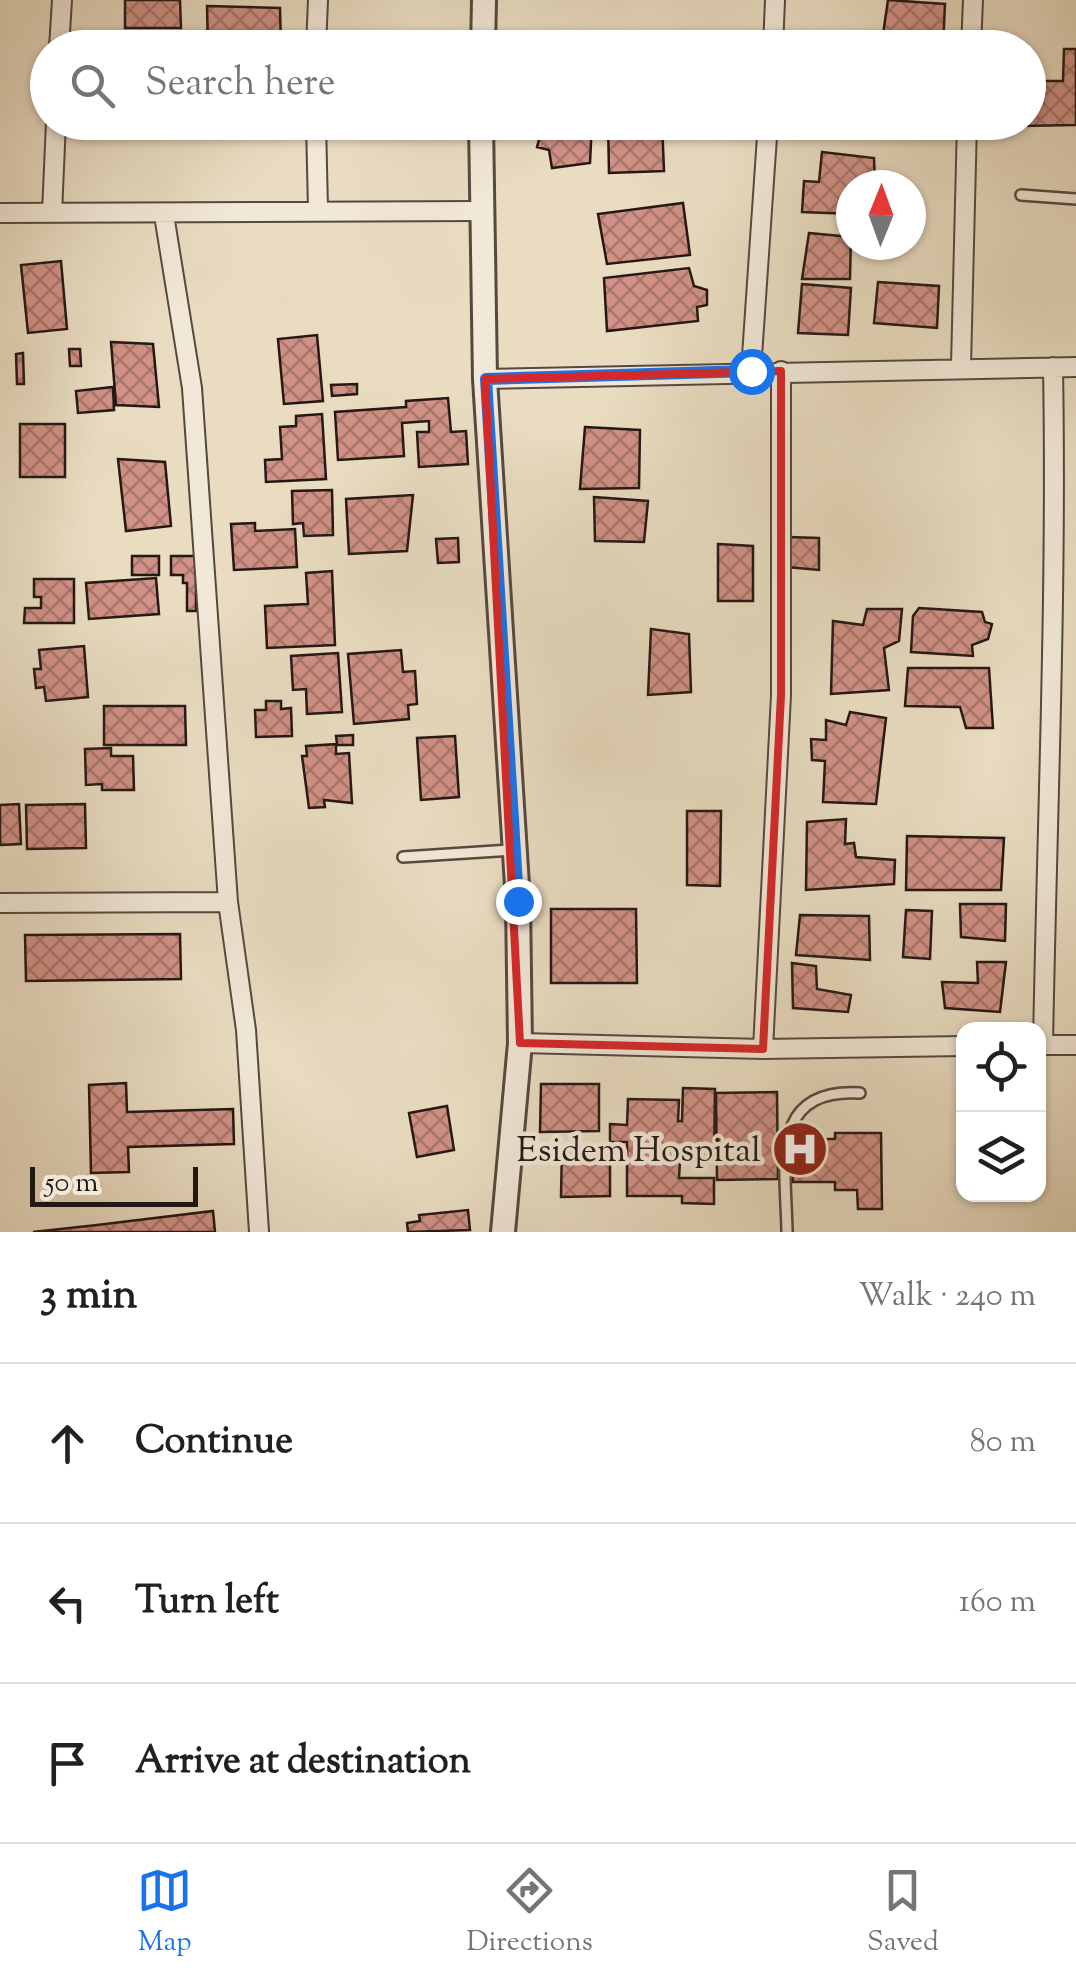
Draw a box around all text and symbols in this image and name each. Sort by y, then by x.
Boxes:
search box [30,30,1046,140]
icon: search [65,58,120,113]
text: Search here [145,58,336,112]
north arrow [836,170,926,260]
route start [729,349,775,395]
route end [496,879,542,925]
map controls [956,1022,1046,1202]
button: locate [956,1022,1046,1112]
button: layers [956,1112,1046,1202]
hospital icon: Esidem Hospital [770,1119,830,1179]
place label: Esidem Hospital [517,1127,761,1178]
scale bar [30,1162,198,1206]
text: 50 m [45,1164,99,1204]
text: 3 min [40,1267,137,1327]
text: Walk · 240 m [858,1274,1036,1320]
icon: ahead [40,1416,95,1471]
text: Continue [135,1416,293,1470]
text: 80 m [970,1420,1036,1466]
icon: left [40,1576,95,1631]
text: Turn left [135,1576,279,1630]
text: 160 m [959,1580,1036,1626]
icon: arrive [40,1736,95,1791]
text: Arrive at destination [135,1736,471,1790]
tab: Map [137,1863,192,1963]
tab: Directions [466,1863,593,1963]
tab: Saved [867,1863,939,1963]

